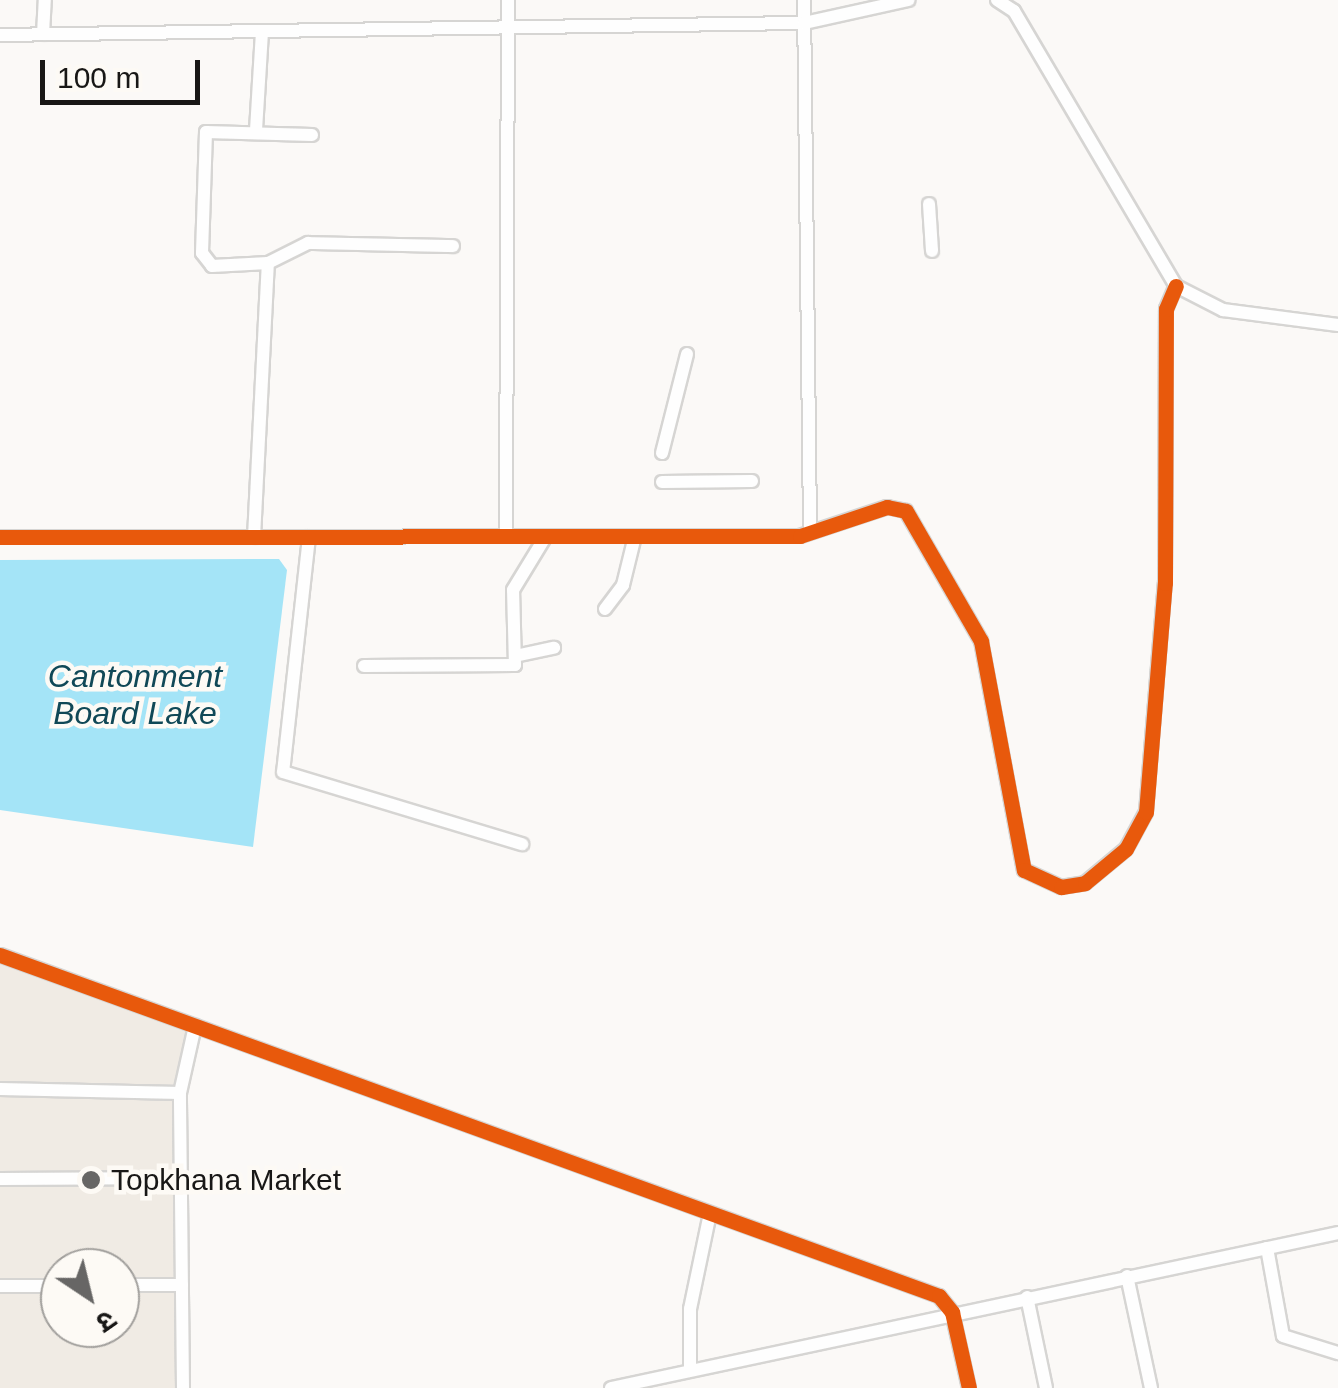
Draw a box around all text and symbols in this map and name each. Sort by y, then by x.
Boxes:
scale bar [45,40,205,102]
text: 100 m [57,61,140,94]
water label: Cantonment Board Lake [48,658,222,733]
place label: Topkhana Market [111,1162,341,1198]
marker: Topkhana Market [80,1169,102,1191]
north arrow [40,1248,140,1348]
text: उ [91,1304,122,1339]

